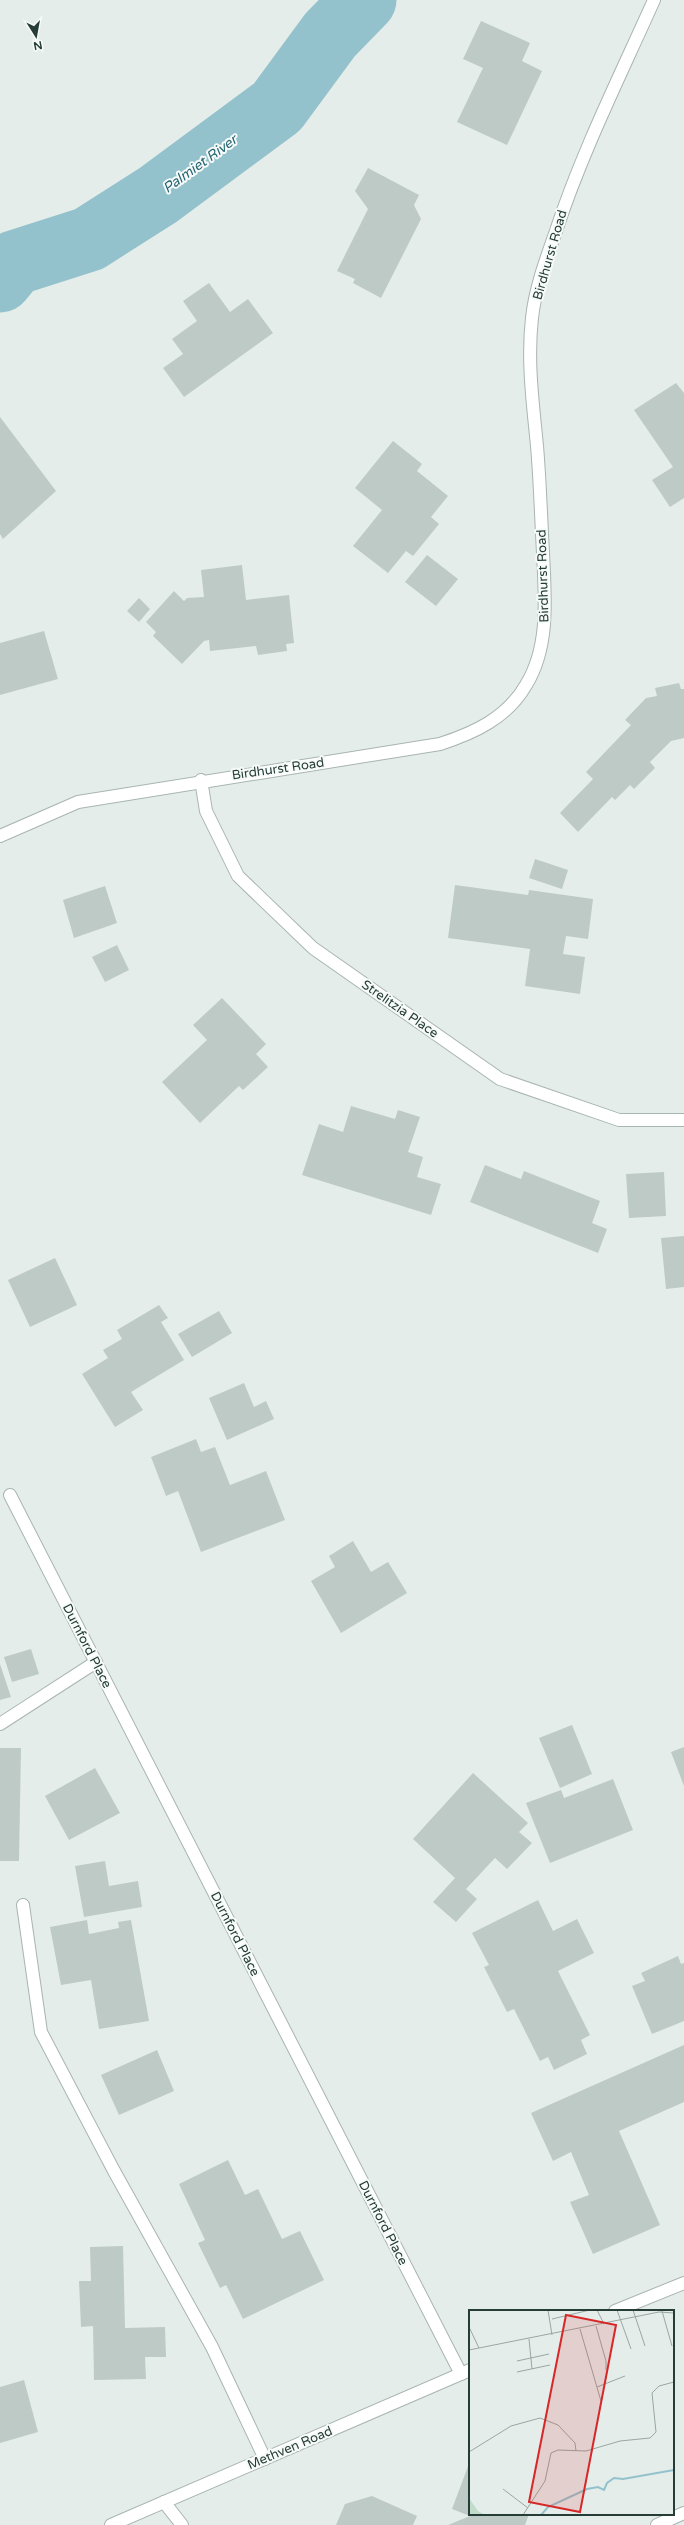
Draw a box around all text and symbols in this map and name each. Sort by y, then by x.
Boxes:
north arrow [16,16,56,56]
text: N [32,38,43,53]
water label: Palmiet River [160,130,242,197]
street label: Birdhurst Road [529,208,571,302]
street label: Birdhurst Road [533,529,553,623]
street label: Birdhurst Road [231,755,325,783]
street label: Strelitzia Place [359,977,441,1041]
street label: Durnford Place [59,1601,115,1691]
street label: Durnford Place [207,1889,263,1979]
street label: Durnford Place [355,2178,411,2268]
inset map [469,2310,674,2515]
street label: Methven Road [245,2423,335,2473]

